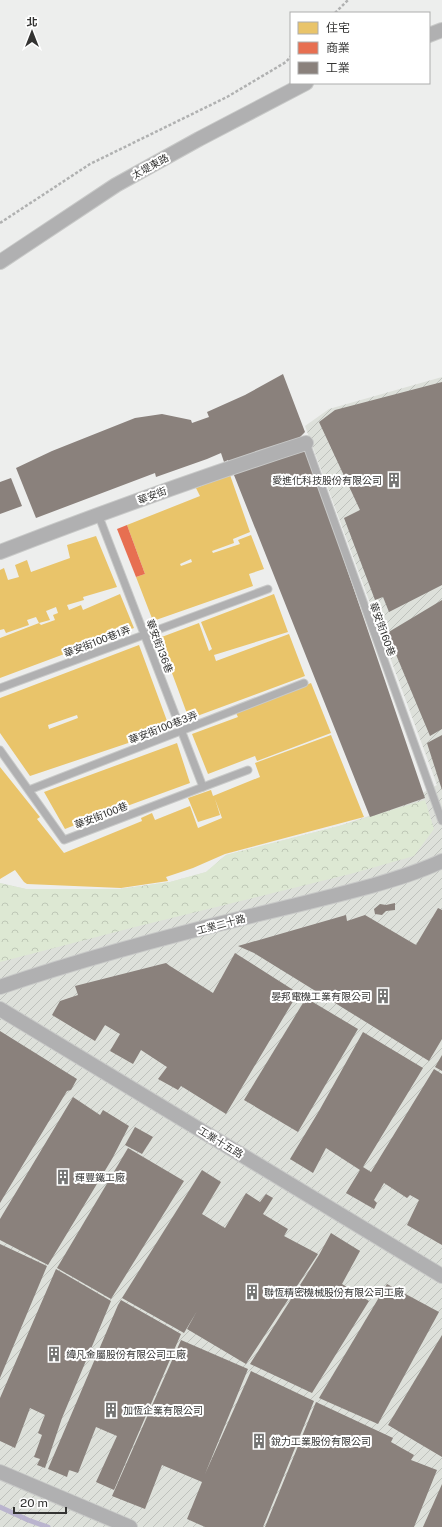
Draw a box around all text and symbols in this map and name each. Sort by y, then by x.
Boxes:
north arrow [12,12,52,52]
legend [290,12,430,84]
text: 北 [27,16,38,28]
text: 住宅 [326,21,350,35]
text: 商業 [326,41,350,55]
text: 工業 [326,61,350,75]
street label: 太堤東路 [130,151,170,181]
building icon: 愛進化科技股份有限公司 [385,471,403,489]
place label: 愛進化科技股份有限公司 [272,474,382,486]
street label: 華安街 [136,484,168,506]
street label: 華安街160巷 [368,600,398,658]
street label: 華安街136巷 [144,617,176,675]
street label: 華安街100巷1弄 [62,623,132,659]
street label: 華安街100巷3弄 [127,708,199,746]
street label: 華安街100巷 [73,799,129,831]
street label: 工業二十路 [195,912,247,936]
building icon: 晏邦電機工業有限公司 [374,987,392,1005]
place label: 晏邦電機工業有限公司 [271,990,371,1002]
street label: 工業十五路 [196,1124,246,1160]
building icon: 輝豐鐵工廠 [54,1168,72,1186]
place label: 輝豐鐵工廠 [75,1171,125,1183]
building icon: 聯恆精密機械股份有限公司工廠 [243,1283,261,1301]
place label: 聯恆精密機械股份有限公司工廠 [264,1286,404,1298]
building icon: 緯凡金屬股份有限公司工廠 [45,1345,63,1363]
place label: 緯凡金屬股份有限公司工廠 [66,1348,186,1360]
building icon: 加恆企業有限公司 [102,1401,120,1419]
place label: 加恆企業有限公司 [123,1404,203,1416]
building icon: 銳力工業股份有限公司 [250,1432,268,1450]
place label: 銳力工業股份有限公司 [271,1435,371,1447]
scale bar [14,1489,66,1515]
text: 20 m [20,1496,48,1510]

